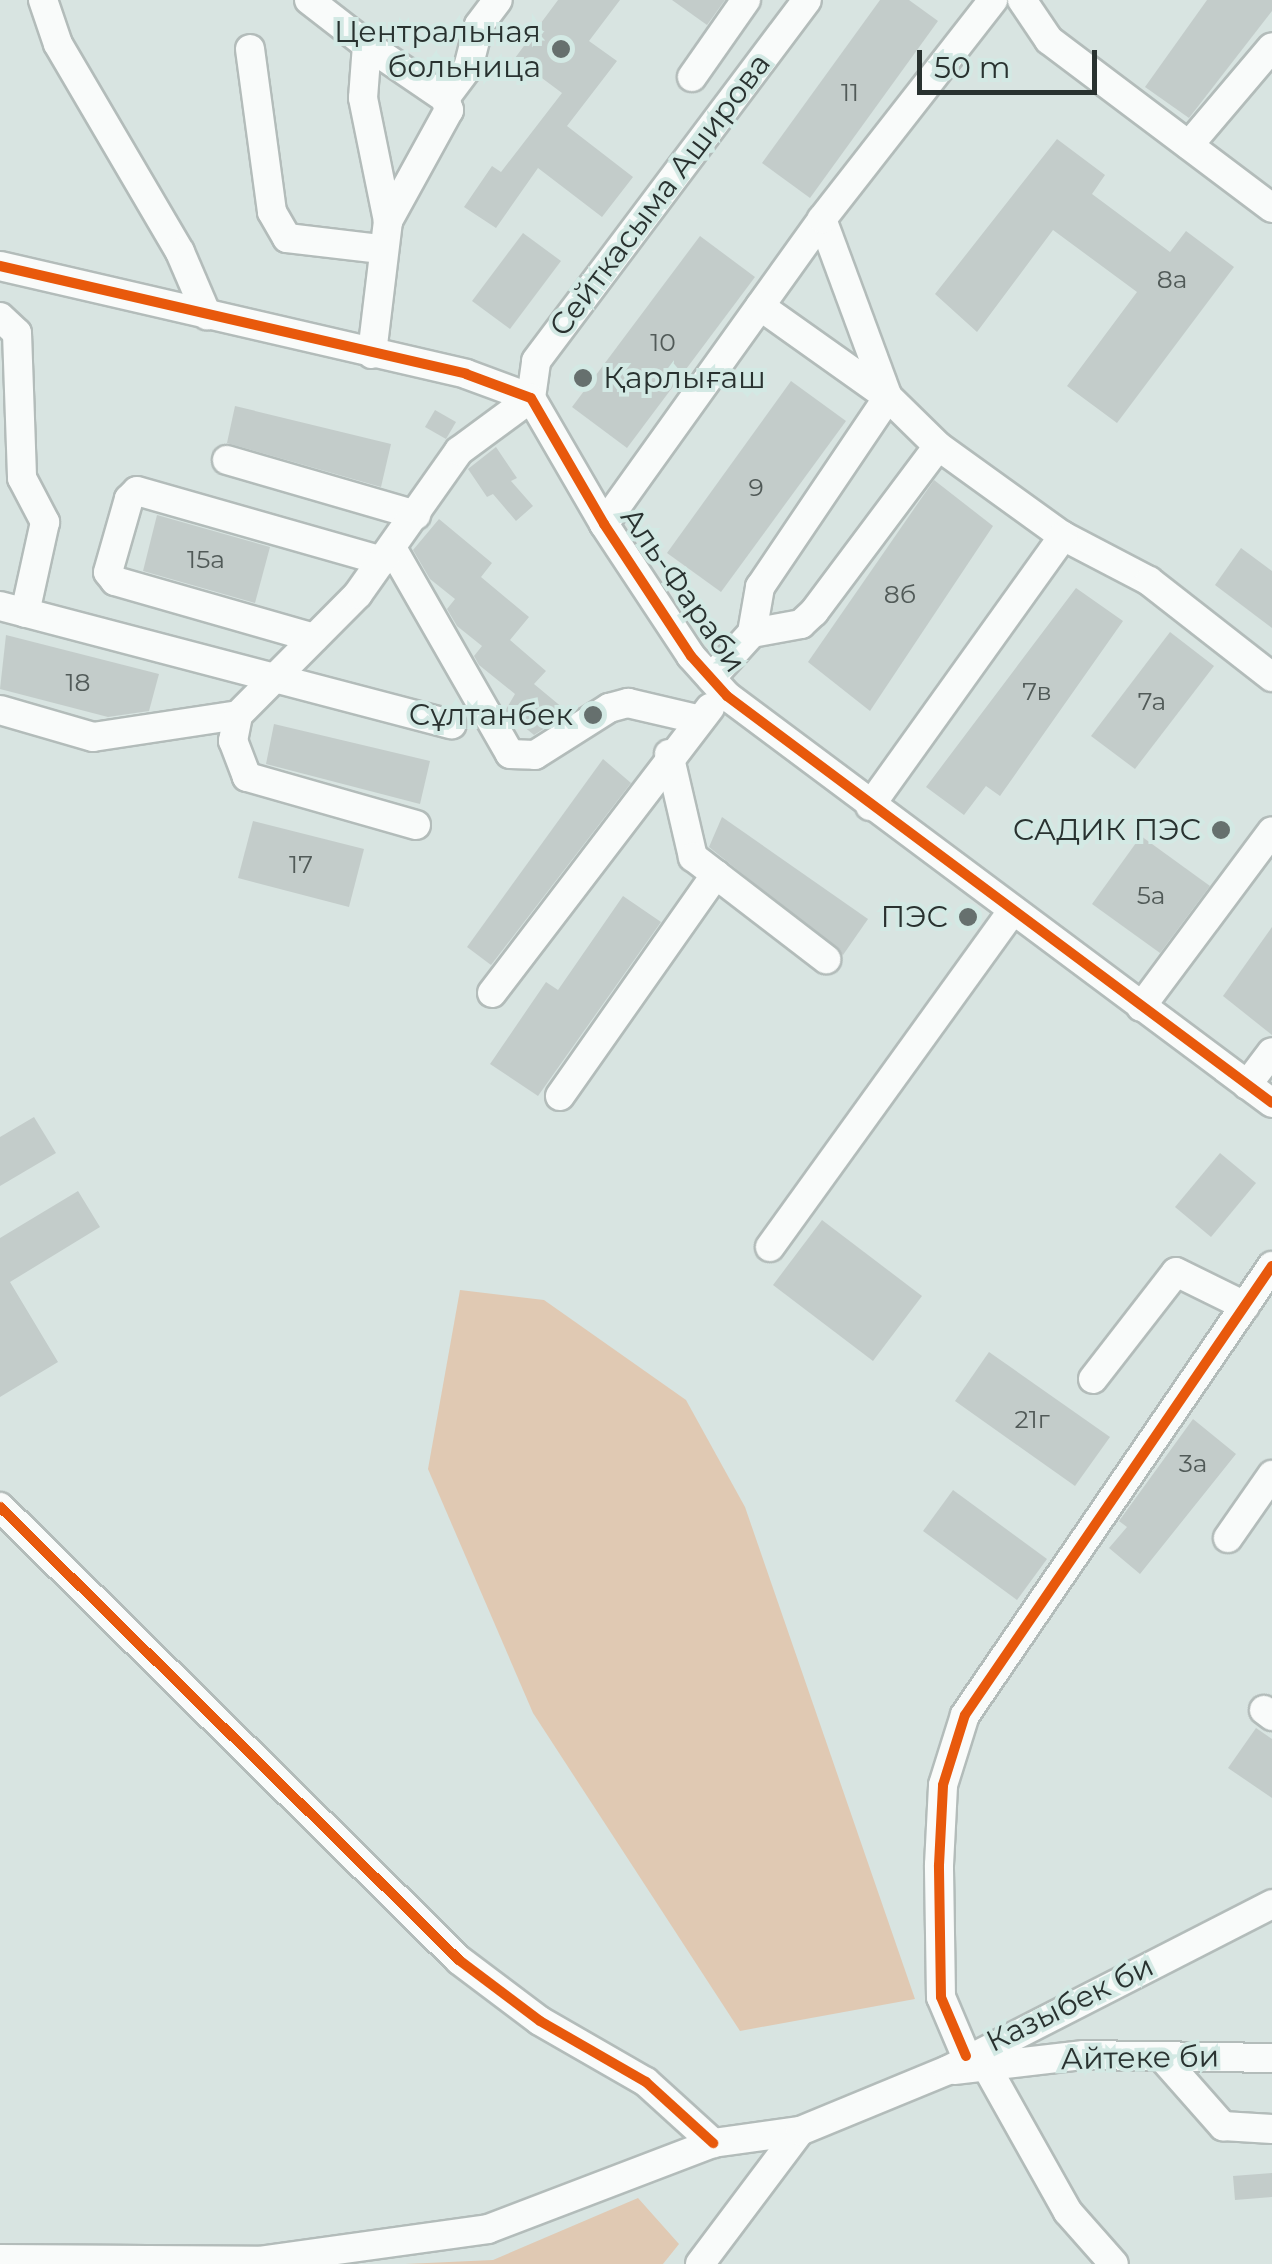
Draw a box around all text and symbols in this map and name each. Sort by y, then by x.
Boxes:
place label: Центральная больница [334,14,541,84]
scale bar [922,30,1102,92]
marker: Центральная больница [550,38,572,60]
street label: Сейткасыма Аширова [542,47,778,343]
text: 50 m [934,49,1011,86]
house number: 11 [841,77,859,107]
house number: 8а [1157,264,1187,294]
house number: 10 [650,327,676,357]
place label: Қарлығаш [603,360,766,396]
marker: Қарлығаш [572,367,594,389]
house number: 9 [748,472,764,502]
street label: Аль-Фараби [613,501,753,679]
house number: 15а [187,544,225,574]
house number: 8б [884,579,916,609]
house number: 18 [66,667,90,697]
house number: 7в [1022,676,1052,706]
house number: 7а [1138,686,1166,716]
place label: Сұлтанбек [409,697,573,733]
marker: Сұлтанбек [582,704,604,726]
place label: САДИК ПЭС [1013,812,1201,848]
marker: САДИК ПЭС [1210,819,1232,841]
house number: 17 [289,849,313,879]
house number: 5а [1137,880,1165,910]
place label: ПЭС [881,899,948,935]
marker: ПЭС [957,906,979,928]
house number: 21г [1014,1404,1050,1434]
house number: 3а [1179,1448,1207,1478]
street label: Казыбек би [980,1948,1160,2060]
street label: Айтеке би [1060,2039,1220,2077]

